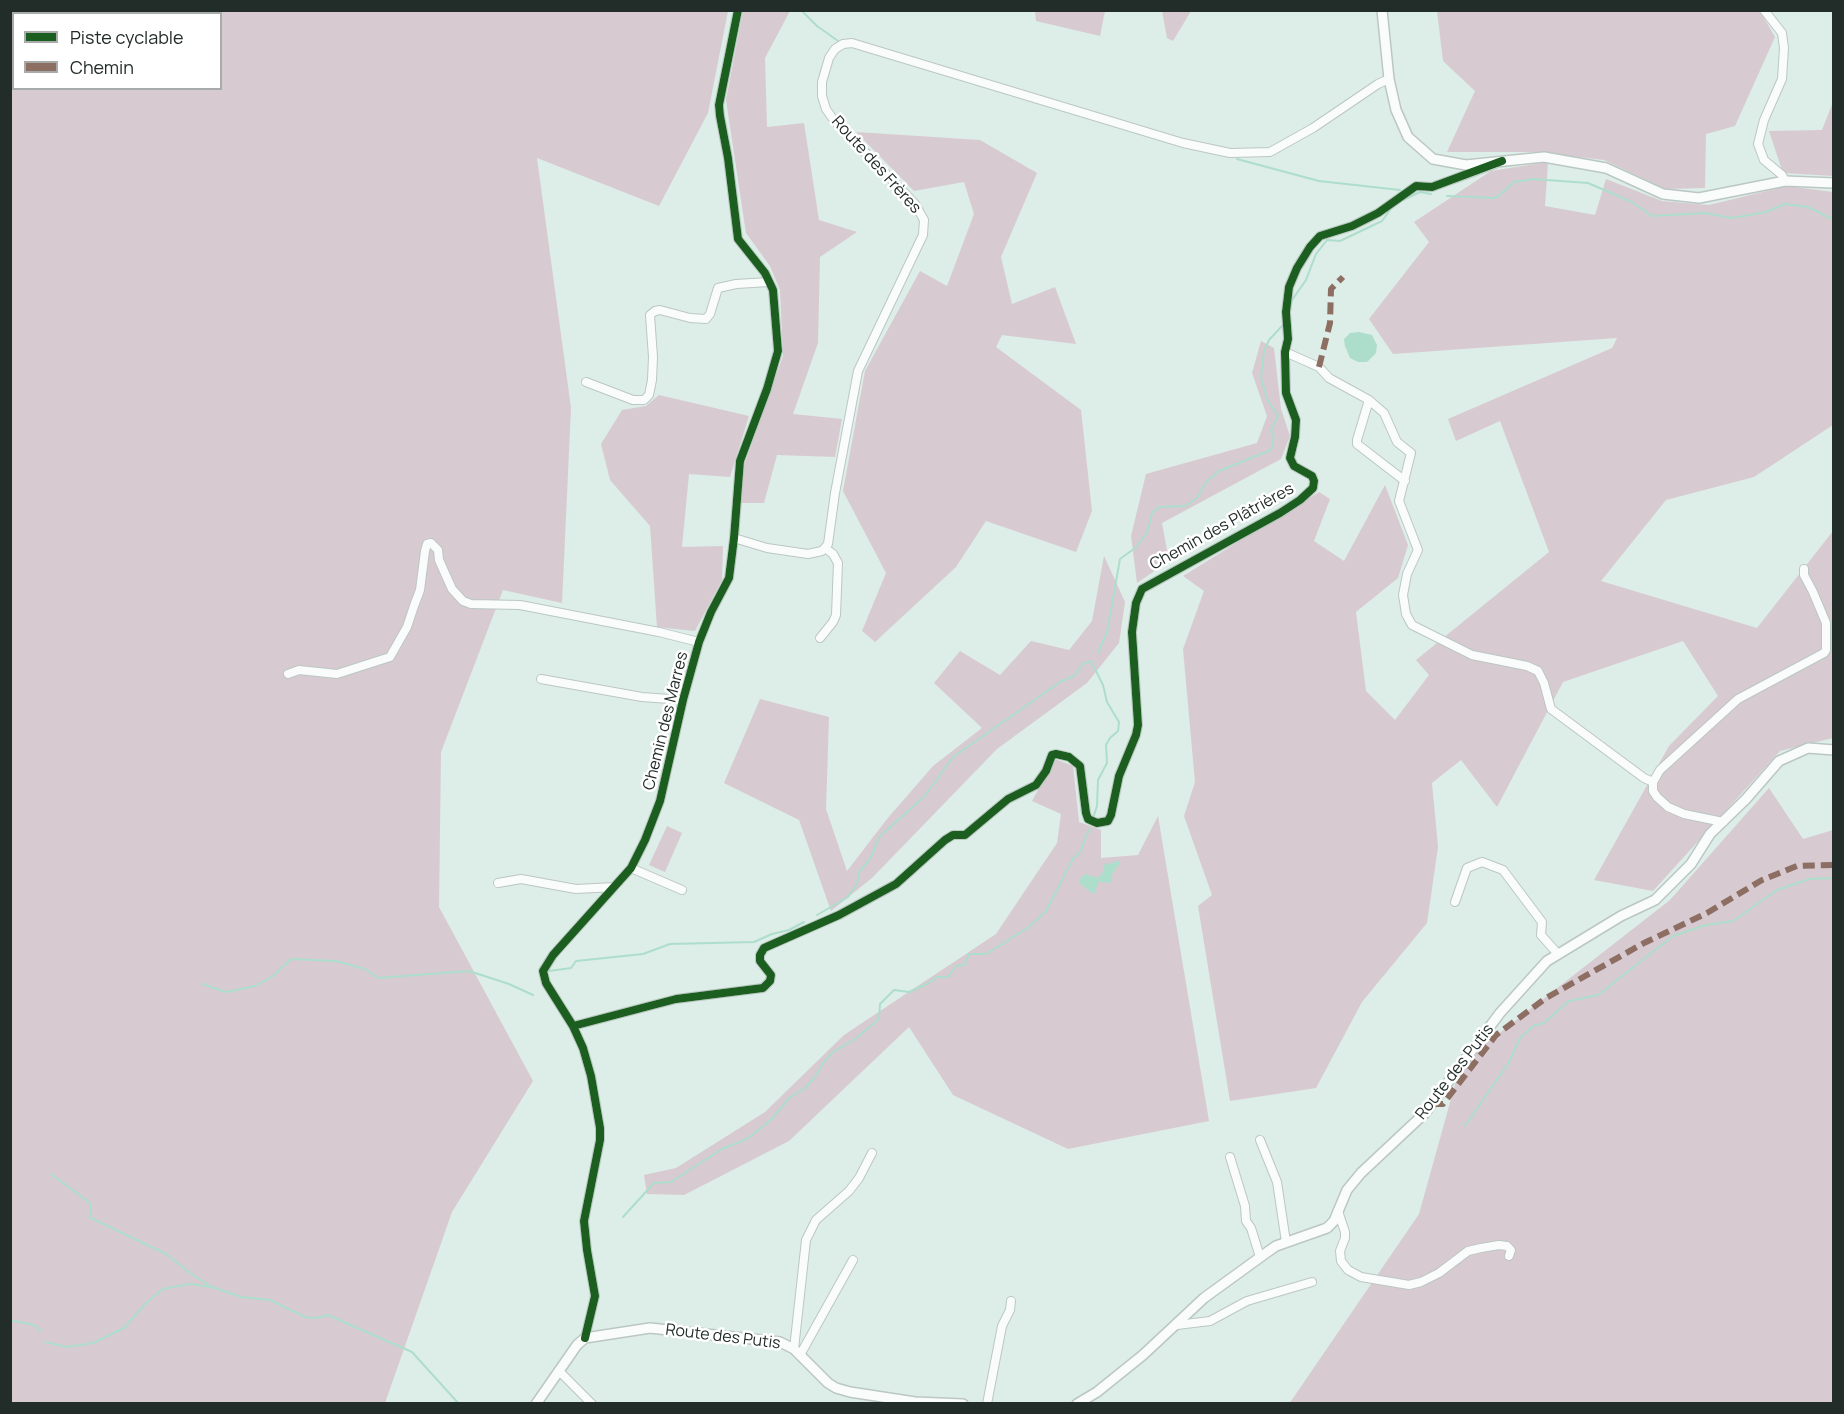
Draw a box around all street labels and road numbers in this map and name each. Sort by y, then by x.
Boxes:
street label: Route des Frères [827,112,925,218]
street label: Chemin des Plâtrières [1147,479,1297,575]
street label: Chemin des Marres [640,650,692,792]
street label: Route des Putis [1412,1020,1498,1124]
street label: Route des Putis [664,1320,782,1354]

